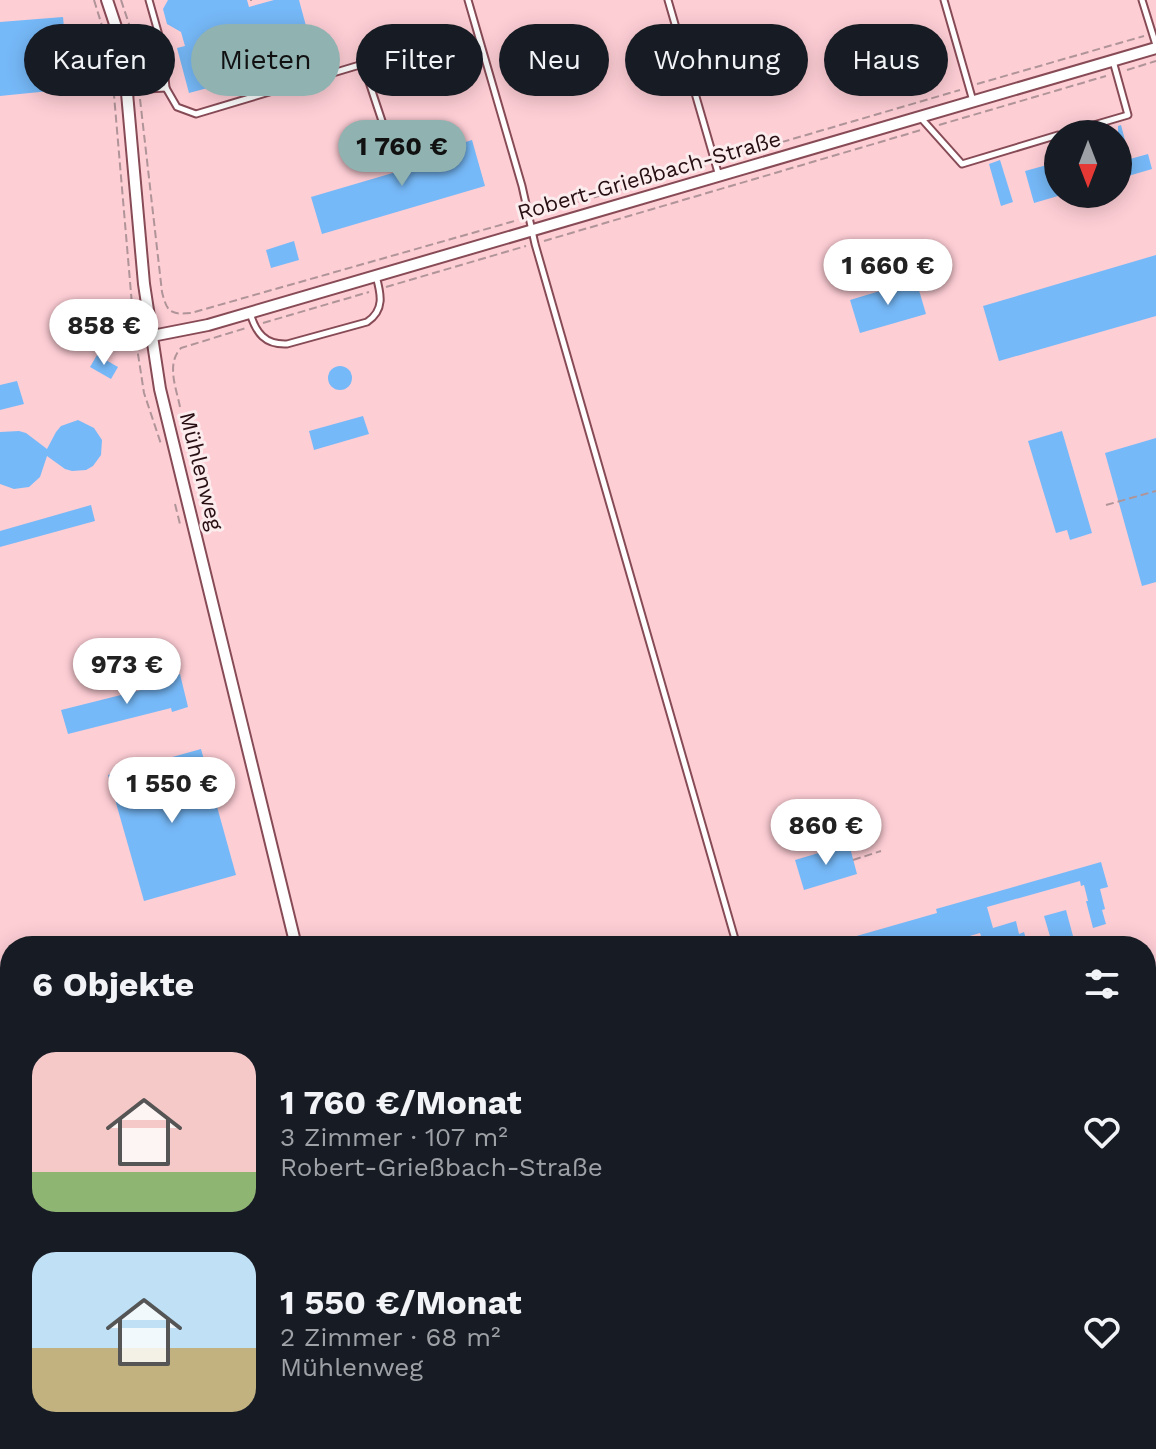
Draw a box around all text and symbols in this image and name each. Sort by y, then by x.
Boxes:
chip: Kaufen [24,24,175,96]
chip: Mieten [191,24,340,96]
chip: Filter [356,24,483,96]
chip: Neu [499,24,609,96]
chip: Wohnung [625,24,808,96]
chip: Haus [824,24,948,96]
pin: 1 760 € [328,120,476,188]
north arrow [1044,120,1132,208]
map controls [1044,120,1132,208]
street label: Robert-Grießbach-Straße [514,126,784,225]
text: 1 760 € [356,131,448,161]
pin: 1 660 € [814,239,962,307]
text: 1 660 € [841,250,935,280]
pin: 858 € [48,299,160,367]
text: 858 € [67,310,141,340]
street label: Mühlenweg [175,409,228,533]
pin: 973 € [71,638,183,706]
text: 973 € [91,649,163,679]
pin: 1 550 € [98,757,246,825]
text: 1 550 € [126,768,218,798]
pin: 860 € [770,799,882,867]
text: 860 € [789,810,863,840]
icon: filters [1080,962,1124,1006]
text: 6 Objekte [32,964,194,1004]
text: 1 760 €/Monat [280,1082,522,1122]
icon: home [96,1084,192,1180]
icon: heart [1080,1110,1124,1154]
text: 3 Zimmer · 107 m² [280,1122,508,1152]
text: Robert-Grießbach-Straße [280,1152,603,1182]
text: 1 550 €/Monat [280,1282,522,1322]
icon: home [96,1284,192,1380]
icon: heart [1080,1310,1124,1354]
text: 2 Zimmer · 68 m² [280,1322,500,1352]
text: Mühlenweg [280,1352,423,1382]

